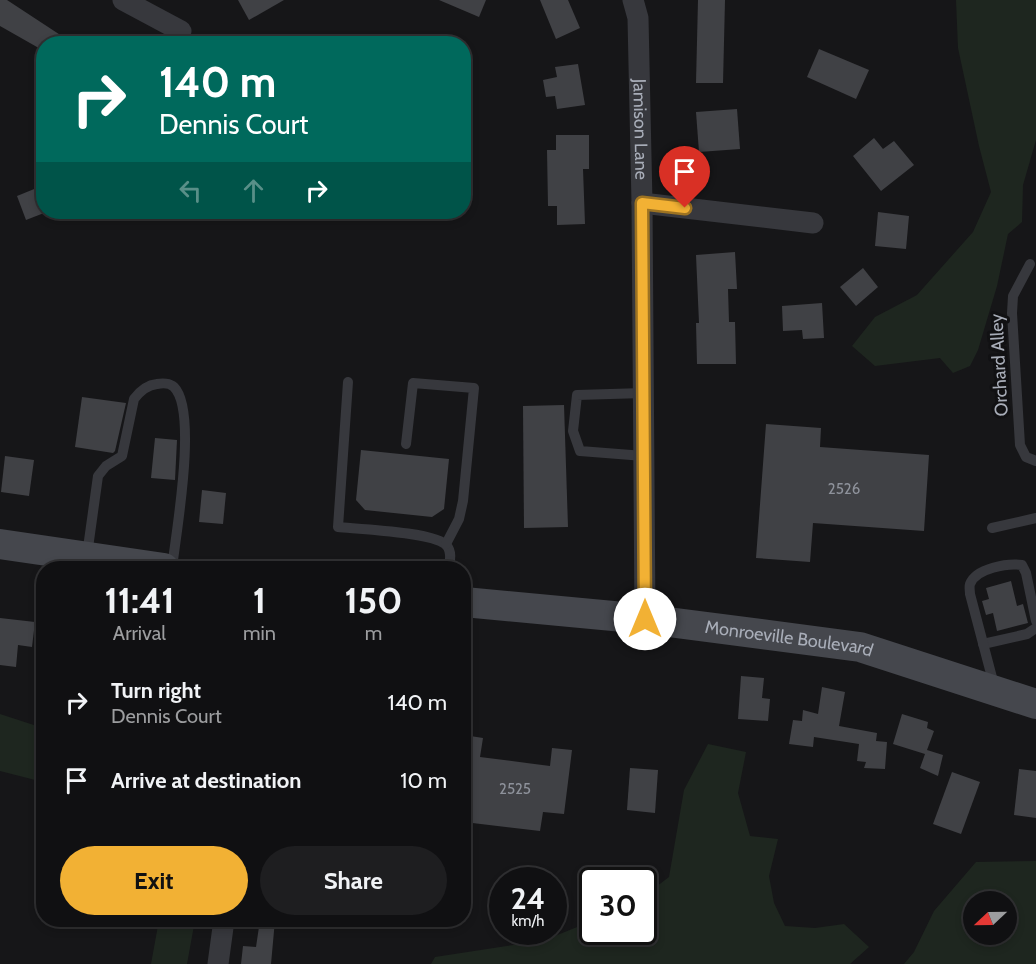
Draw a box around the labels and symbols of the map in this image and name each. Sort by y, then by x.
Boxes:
street label: Jamison Lane [628,78,652,180]
pin [659,146,710,208]
street label: Orchard Alley [985,313,1013,417]
house number: 2526 [828,480,860,498]
position arrow [613,587,677,651]
street label: Monroeville Boulevard [703,616,876,662]
house number: 2525 [499,780,531,798]
speed limit sign: 30 [579,867,657,945]
north arrow [963,891,1017,945]

